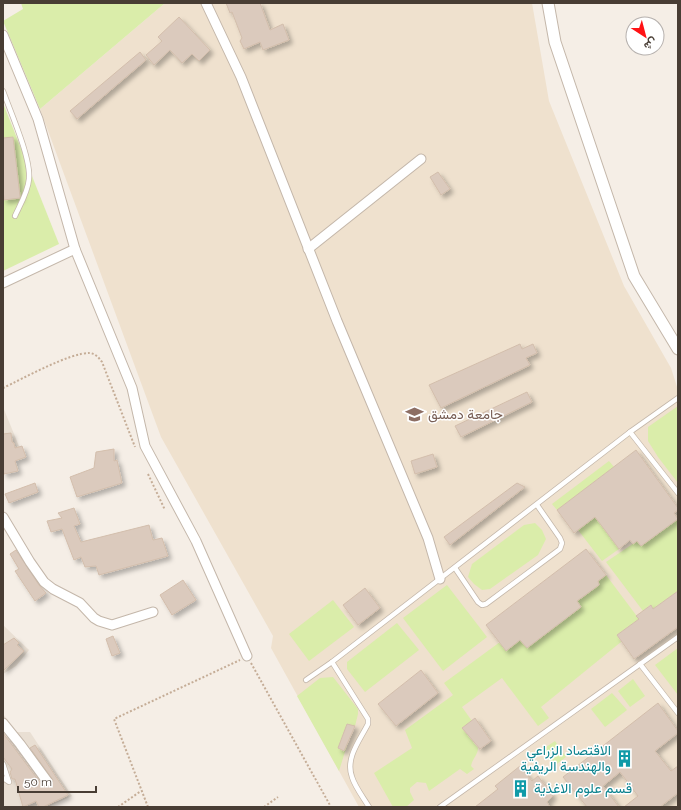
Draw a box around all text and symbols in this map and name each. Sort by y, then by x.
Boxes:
north arrow [625,16,665,56]
text: ش [641,35,660,53]
school or university icon: جامعة دمشق [405,404,425,424]
place label: جامعة دمشق [428,406,503,423]
place label: الاقتصاد الزراعي والهندسة الريفية [520,742,611,775]
building icon: الاقتصاد الزراعي والهندسة الريفية [614,748,634,768]
scale bar [18,768,96,794]
text: 50 m [24,775,52,789]
building icon: قسم علوم الاغذية [511,778,531,798]
place label: قسم علوم الاغذية [534,780,632,797]

